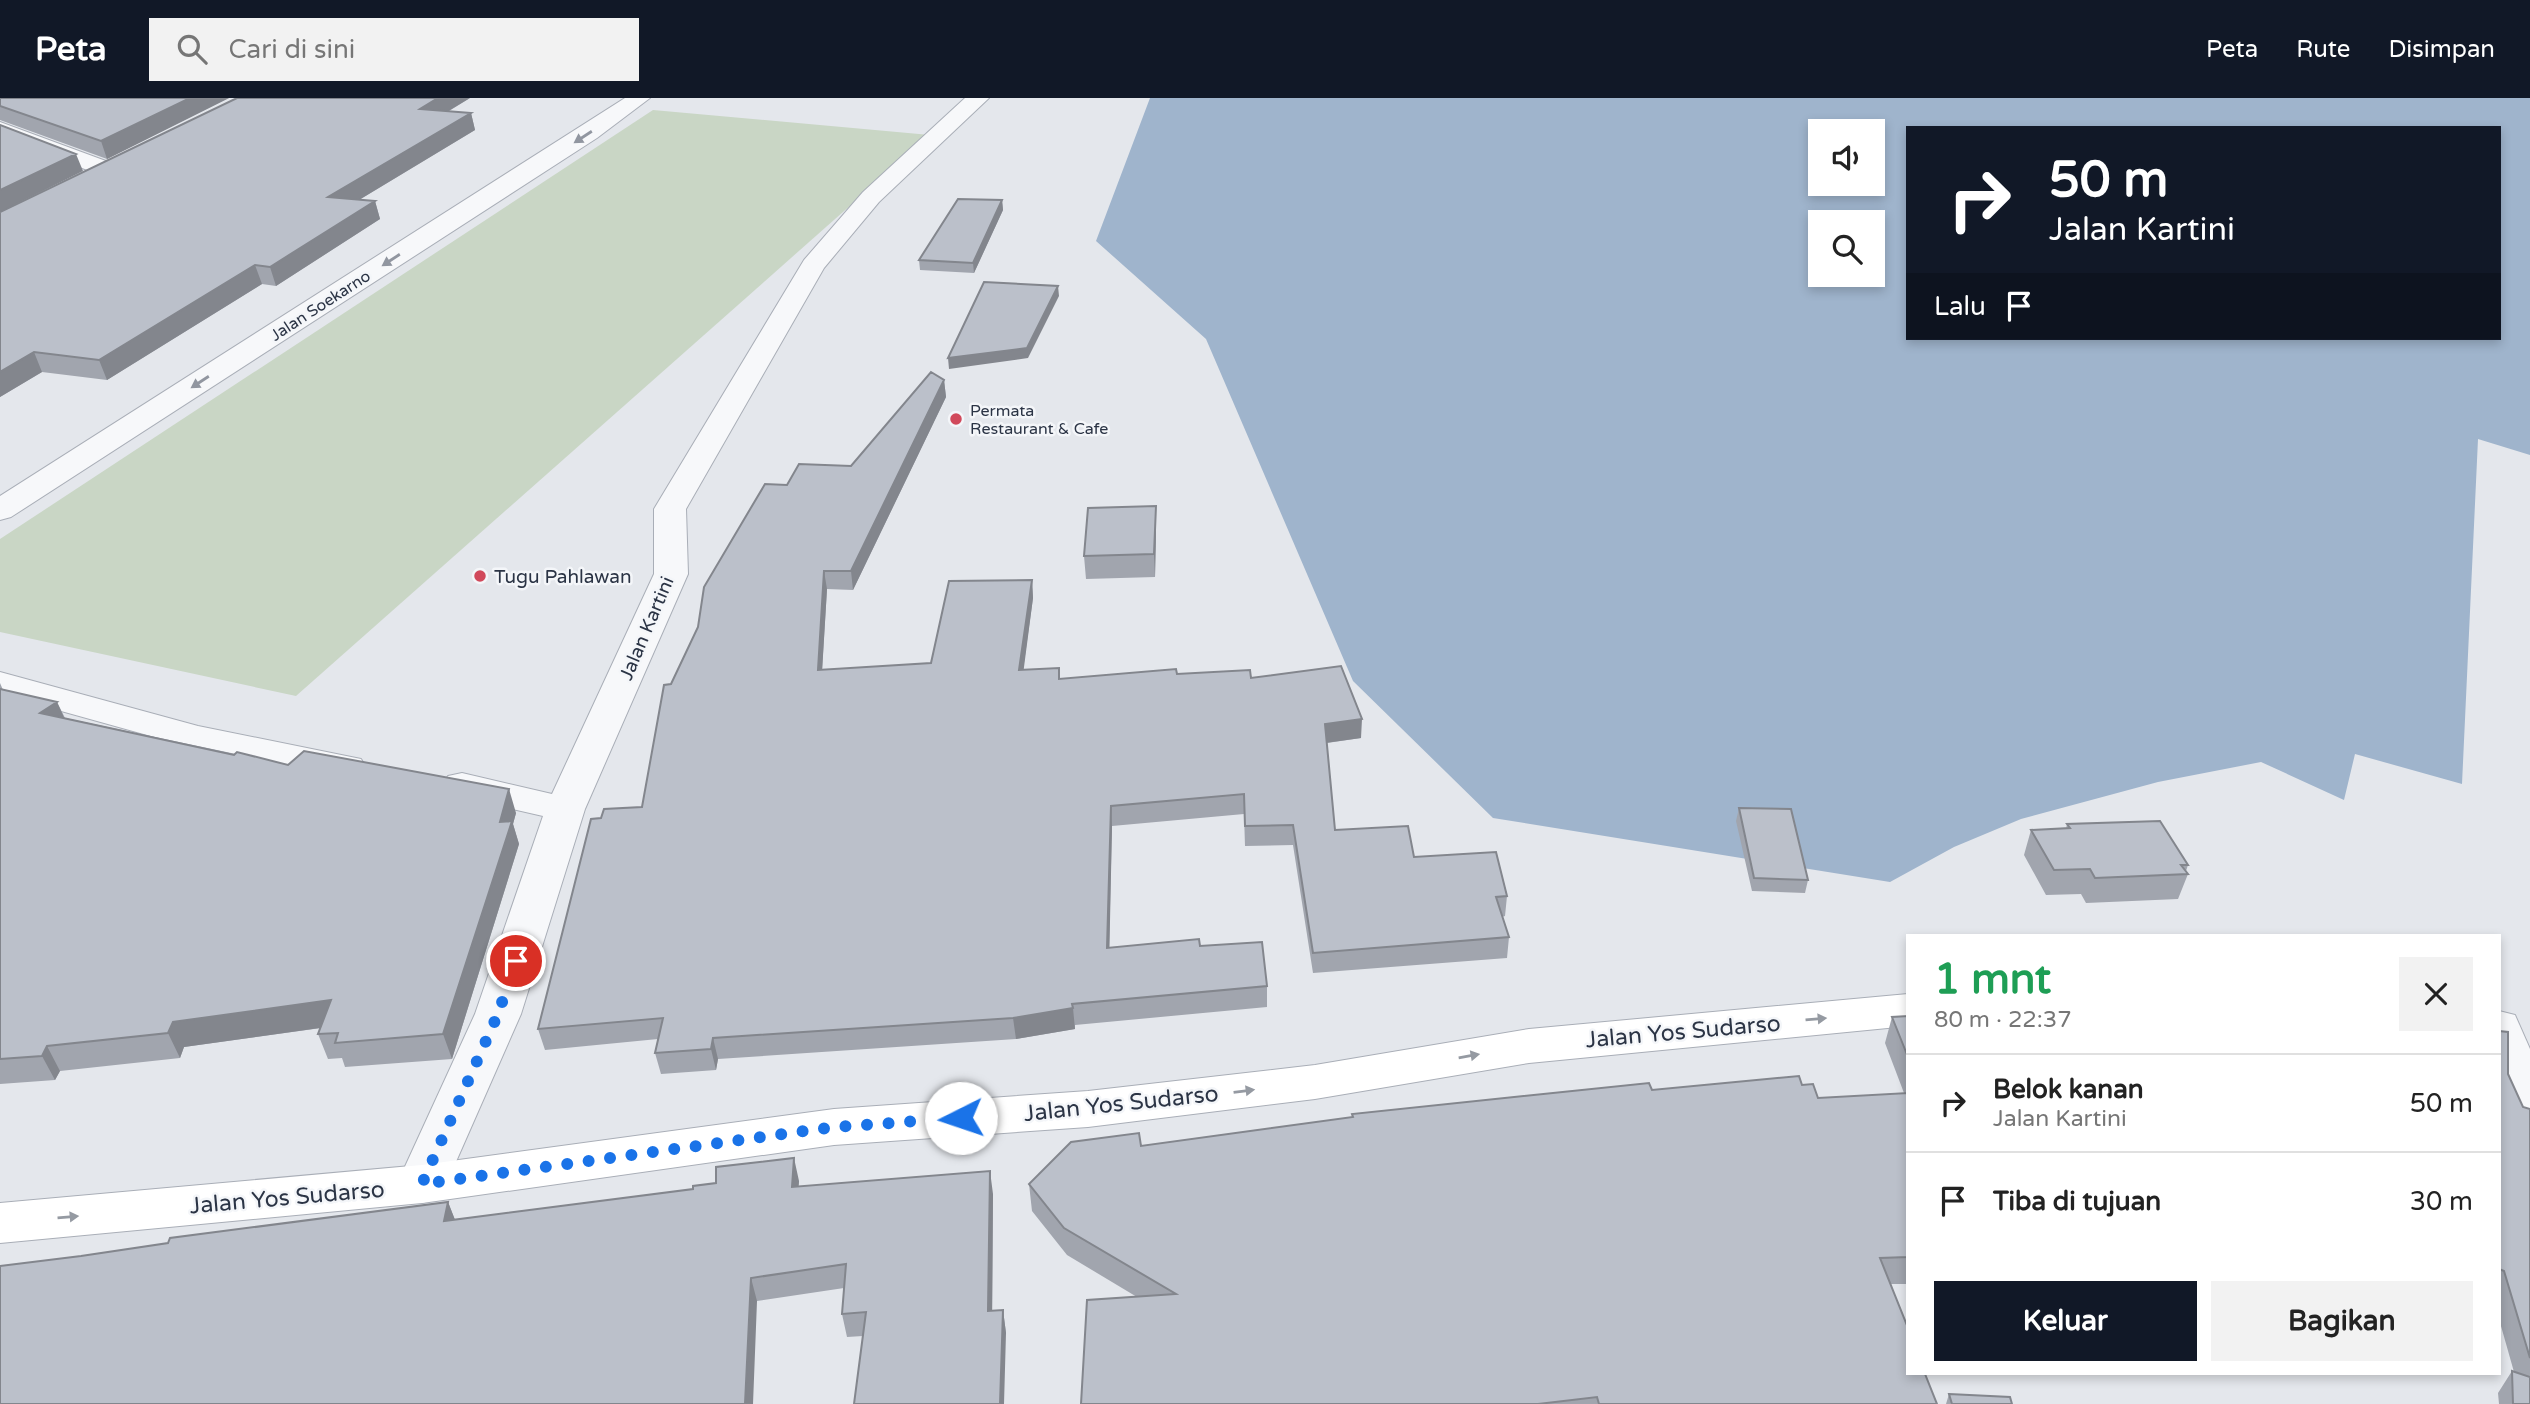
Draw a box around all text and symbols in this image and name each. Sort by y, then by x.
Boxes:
search box [149,18,639,81]
text: Peta [35,30,107,69]
icon: search [173,30,211,68]
text: Cari di sini [229,34,355,65]
text: Peta [2206,35,2258,64]
text: Rute [2296,35,2350,64]
text: Disimpan [2388,35,2495,64]
map controls [1808,119,1885,287]
button: sound [1808,119,1885,196]
one-way arrow [574,130,592,144]
text: 50 m [2049,151,2168,210]
icon: right [1934,154,2025,245]
button: search [1808,210,1885,287]
text: Jalan Kartini [2049,211,2235,249]
one-way arrow [382,253,401,266]
street label: Jalan Soekarno [267,266,374,346]
icon: arrive [2000,287,2038,325]
text: Lalu [1934,291,1986,322]
one-way arrow [190,376,209,389]
place label: Permata Restaurant & Cafe [970,401,1108,439]
marker: Permata Restaurant & Cafe [948,411,964,427]
place label: Tugu Pahlawan [494,566,631,588]
marker: Tugu Pahlawan [472,568,488,584]
street label: Jalan Kartini [615,573,679,684]
pin [486,931,546,991]
icon: arrive [497,942,535,980]
text: 1 mnt [1934,954,2051,1005]
button: close [2399,957,2473,1031]
text: 80 m · 22:37 [1934,1006,2072,1034]
street label: Jalan Yos Sudarso [1584,1010,1782,1054]
one-way arrow [1806,1013,1828,1024]
one-way arrow [1458,1050,1480,1061]
text: Belok kanan [1993,1074,2144,1105]
street label: Jalan Yos Sudarso [1022,1080,1220,1128]
position arrow [924,1081,998,1155]
icon: right [1934,1084,1972,1122]
one-way arrow [1233,1085,1255,1096]
text: 50 m [2410,1088,2473,1119]
text: Jalan Kartini [1993,1105,2127,1133]
street label: Jalan Yos Sudarso [188,1176,386,1220]
icon: arrive [1934,1182,1972,1220]
text: Tiba di tujuan [1993,1186,2161,1217]
text: 30 m [2410,1186,2473,1217]
one-way arrow [57,1211,79,1222]
button: Keluar [1934,1281,2197,1361]
button: Bagikan [2211,1281,2473,1361]

